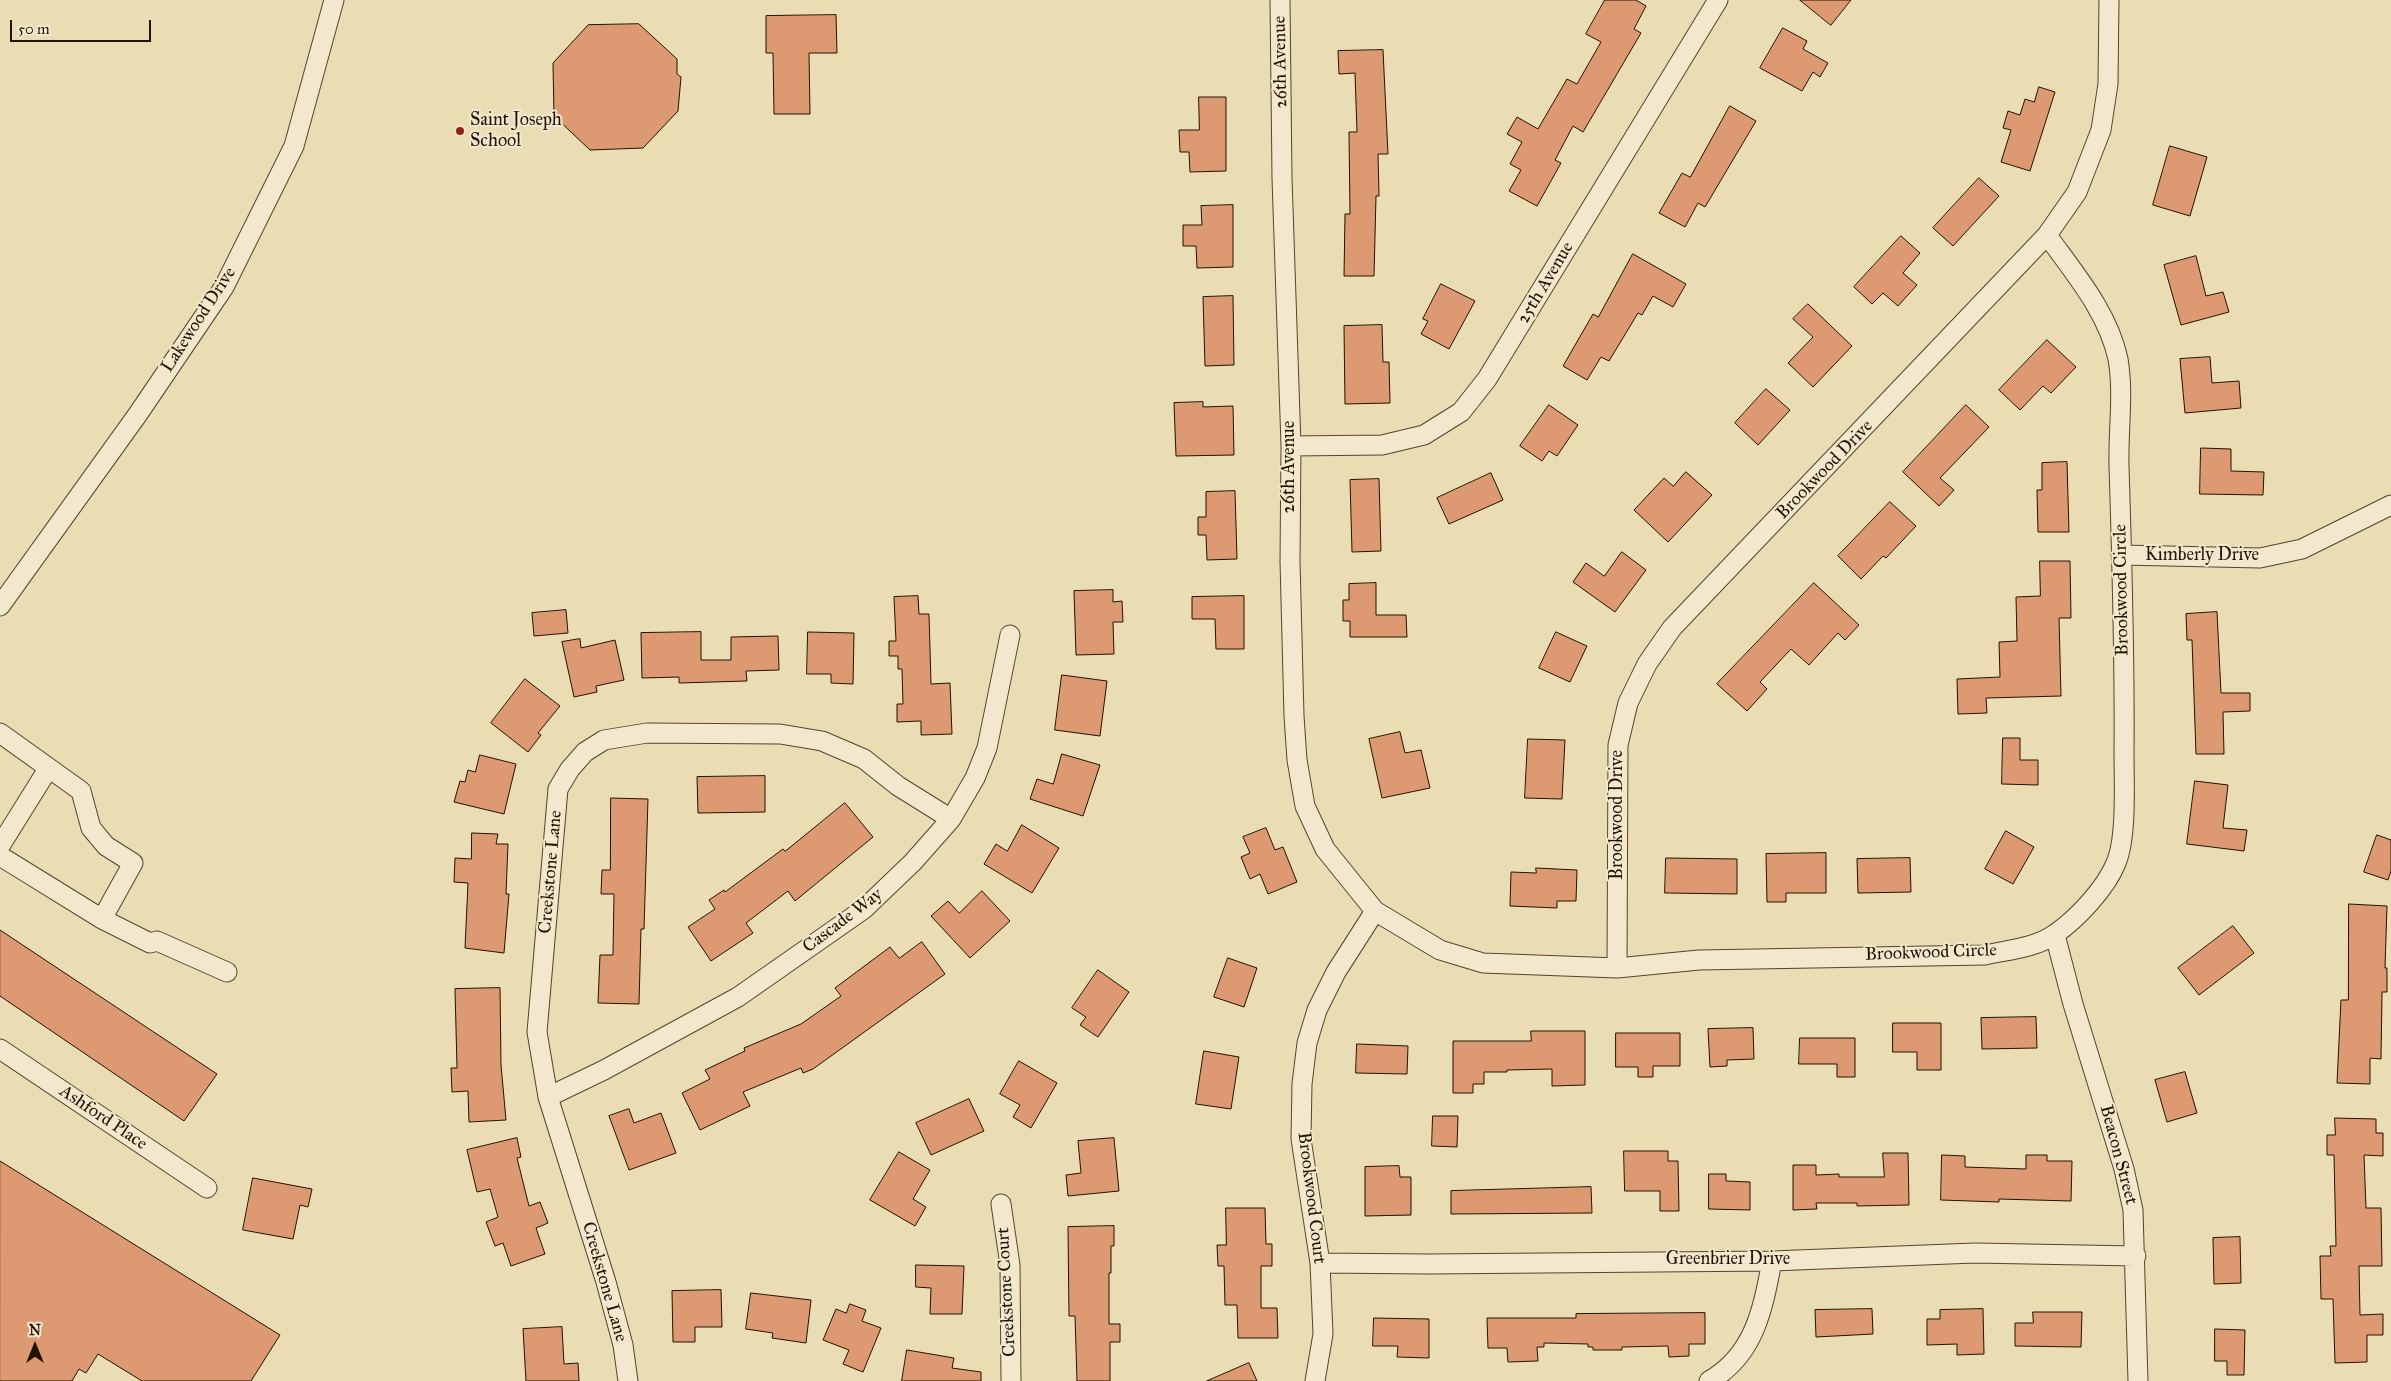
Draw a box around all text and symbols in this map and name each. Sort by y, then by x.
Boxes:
scale bar [12,10,154,42]
street label: 26th Avenue [1269,16,1293,108]
text: 50 m [18,20,50,38]
place label: Saint Joseph School [470,110,562,152]
marker: Saint Joseph School [454,125,466,137]
street label: 25th Avenue [1513,238,1579,328]
street label: Lakewood Drive [157,263,241,377]
street label: Brookwood Drive [1772,416,1878,524]
street label: 26th Avenue [1279,421,1301,513]
street label: Brookwood Circle [2110,524,2134,656]
street label: Kimberly Drive [2145,545,2259,567]
street label: Brookwood Drive [1607,750,1629,880]
street label: Creekstone Lane [535,810,567,934]
street label: Cascade Way [799,884,887,958]
street label: Brookwood Circle [1865,940,1997,966]
street label: Ashford Place [55,1081,151,1155]
street label: Beacon Street [2094,1103,2142,1207]
street label: Brookwood Court [1292,1131,1330,1265]
street label: Creekstone Lane [577,1220,631,1344]
street label: Creekstone Court [993,1227,1021,1357]
street label: Greenbrier Drive [1666,1249,1790,1271]
north arrow [10,1321,60,1371]
text: N [29,1322,41,1339]

